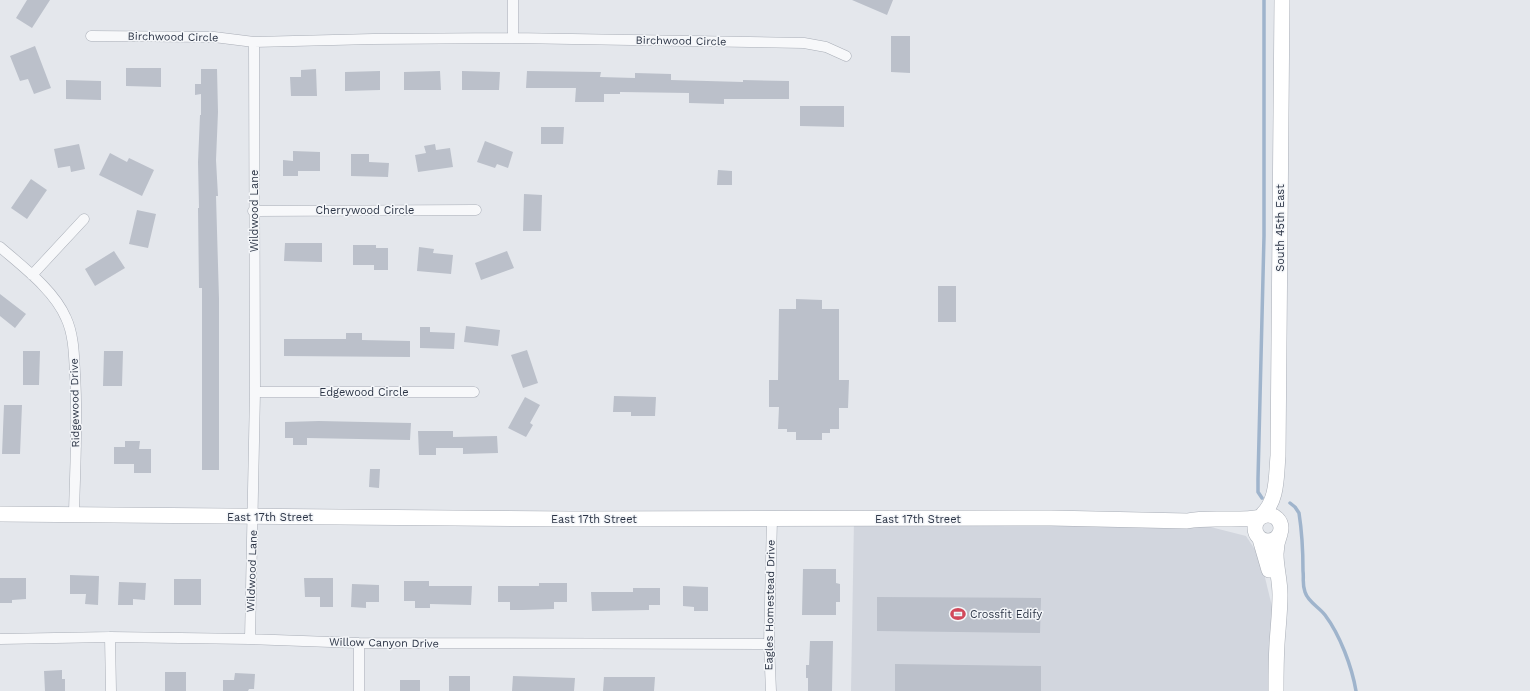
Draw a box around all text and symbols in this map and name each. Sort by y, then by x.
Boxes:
street label: Birchwood Circle [127,30,219,44]
street label: Birchwood Circle [635,34,727,48]
street label: Wildwood Lane [248,170,261,252]
street label: South 45th East [1274,184,1287,272]
street label: Cherrywood Circle [316,204,414,217]
street label: Ridgewood Drive [68,358,82,448]
street label: Edgewood Circle [319,386,409,399]
street label: East 17th Street [227,511,313,524]
street label: East 17th Street [551,513,637,526]
street label: East 17th Street [875,513,961,526]
street label: Wildwood Lane [244,530,260,612]
street label: Eagles Homestead Drive [762,540,778,670]
sports icon: Crossfit Edify [949,605,967,623]
place label: Crossfit Edify [970,608,1043,621]
street label: Willow Canyon Drive [329,636,439,650]

